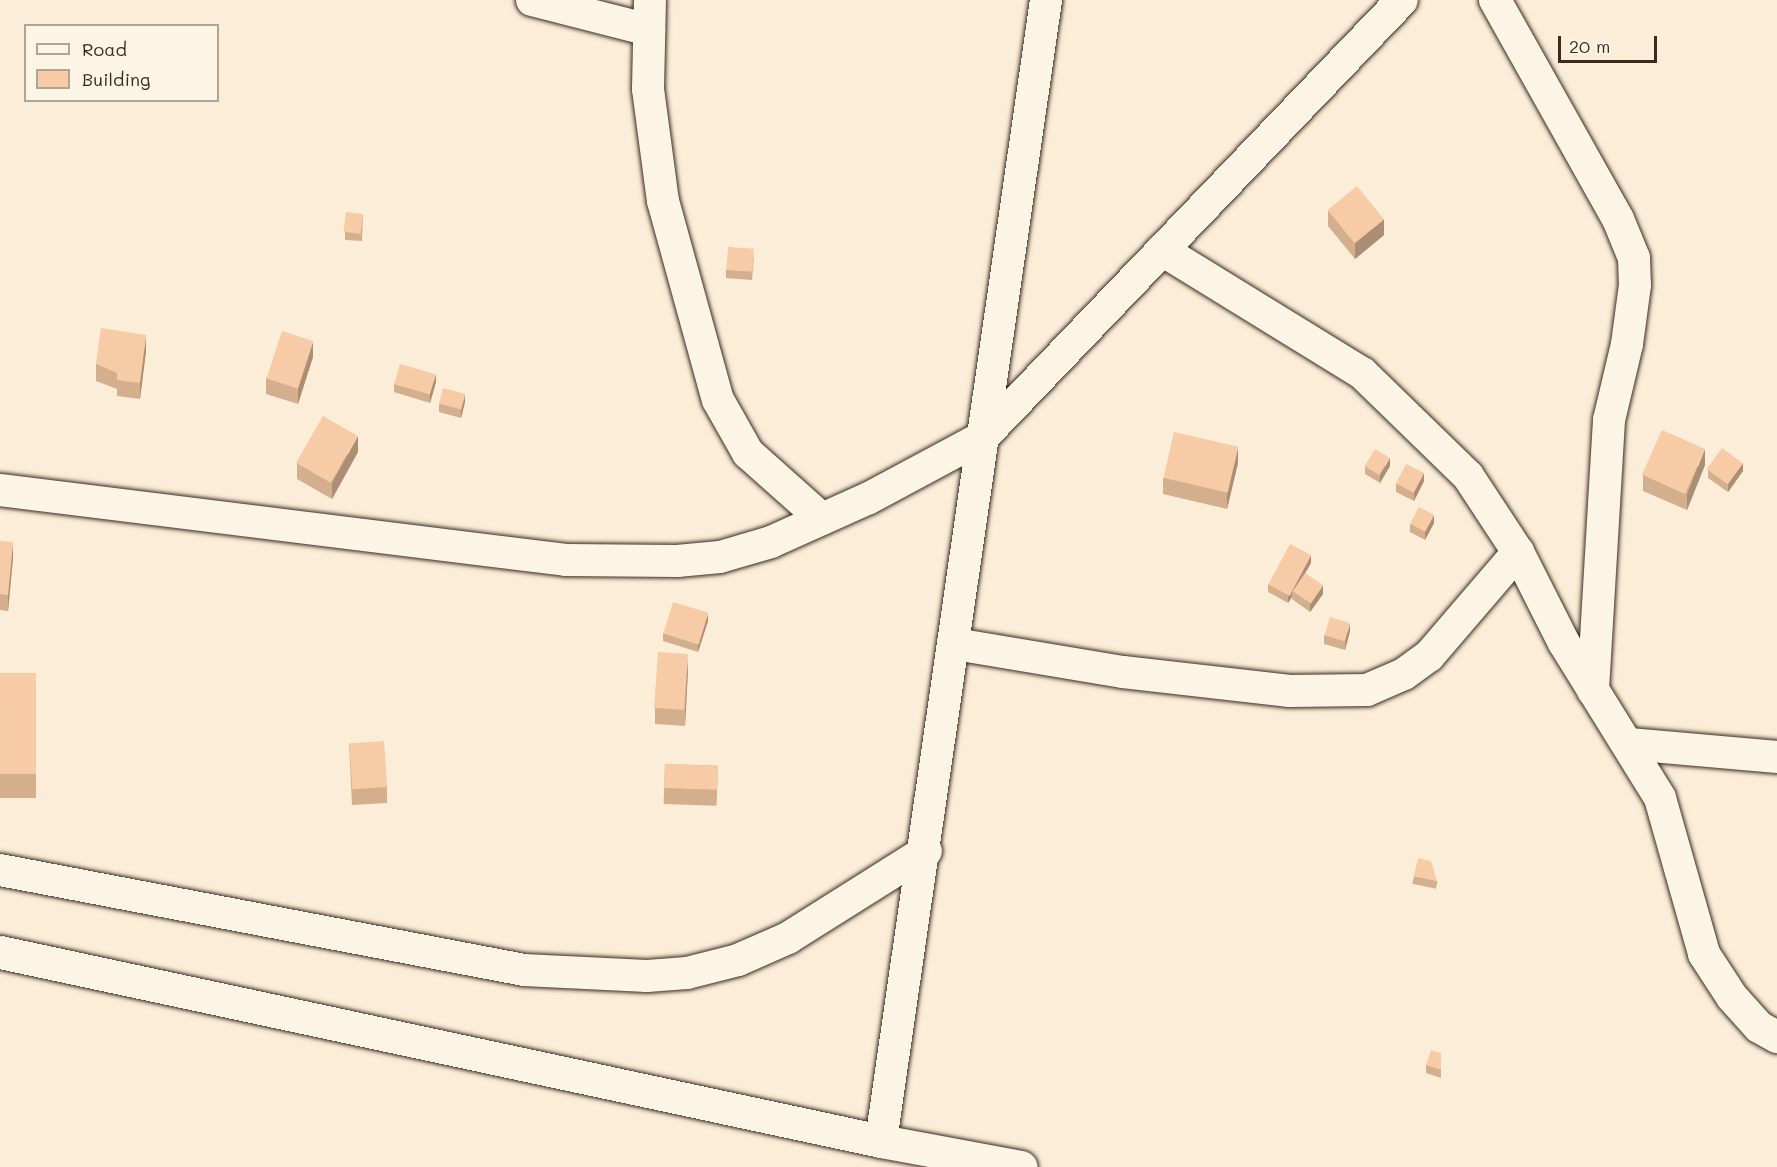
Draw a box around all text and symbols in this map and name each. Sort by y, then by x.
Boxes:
legend [24,24,219,102]
scale bar [1561,24,1660,62]
text: 20 m [1569,34,1610,58]
text: Road [82,37,127,61]
text: Building [82,67,150,91]

